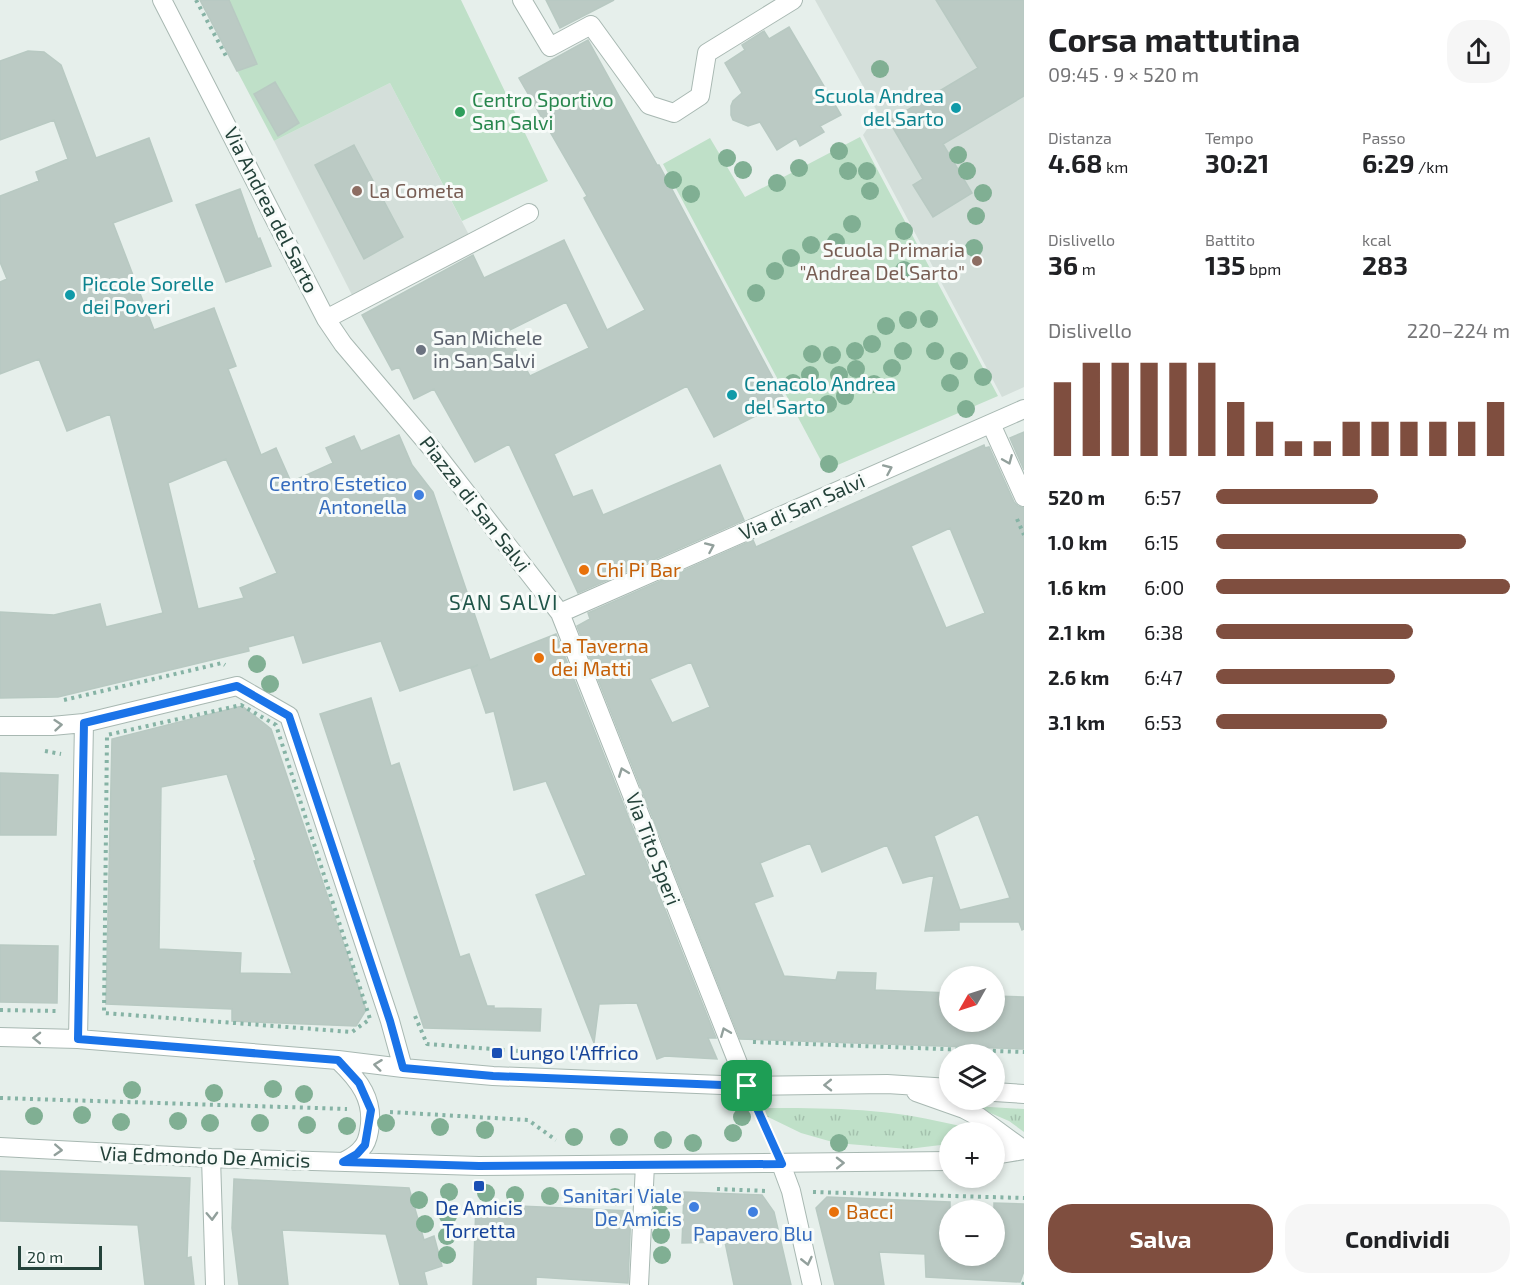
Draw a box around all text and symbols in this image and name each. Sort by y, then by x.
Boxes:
text: Corsa mattutina [1048,19,1300,59]
button: share [1447,20,1510,83]
text: 09:45 · 9 × 520 m [1048,62,1199,86]
place label: Scuola Andrea del Sarto [814,83,944,130]
place label: Centro Sportivo San Salvi [472,87,614,134]
marker: Scuola Andrea del Sarto [949,101,963,115]
marker: Centro Sportivo San Salvi [453,105,467,119]
street label: Via Andrea del Sarto [220,123,324,296]
text: Distanza [1048,128,1112,147]
text: Tempo [1205,128,1253,147]
text: Passo [1362,128,1406,147]
text: 4.68 [1048,147,1102,178]
text: 30:21 [1205,147,1269,178]
text: 6:29 [1362,147,1414,178]
text: km [1102,157,1128,176]
text: /km [1414,157,1448,176]
place label: La Cometa [369,178,464,202]
marker: La Cometa [350,184,364,198]
text: Dislivello [1048,230,1115,249]
text: Battito [1205,230,1255,249]
text: kcal [1362,230,1391,249]
place label: Scuola Primaria "Andrea Del Sarto" [799,237,965,284]
text: 36 [1048,249,1078,280]
text: 135 [1205,249,1245,280]
text: 283 [1362,249,1408,280]
marker: Scuola Primaria "Andrea Del Sarto" [970,254,984,268]
text: m [1078,259,1096,278]
text: bpm [1245,259,1281,278]
place label: Piccole Sorelle dei Poveri [82,271,214,318]
marker: Piccole Sorelle dei Poveri [63,288,77,302]
text: Dislivello [1048,318,1132,342]
text: 220–224 m [1407,318,1510,342]
place label: San Michele in San Salvi [433,325,543,372]
marker: San Michele in San Salvi [414,343,428,357]
place label: Cenacolo Andrea del Sarto [744,371,896,418]
marker: Cenacolo Andrea del Sarto [725,388,739,402]
street label: Piazza di San Salvi [415,431,536,576]
one-way arrow [1001,454,1013,465]
one-way arrow [882,464,893,476]
street label: Via di San Salvi [735,468,868,545]
place label: Centro Estetico Antonella [269,471,407,518]
text: 520 m [1048,485,1105,509]
text: 6:57 [1144,485,1181,509]
marker: Centro Estetico Antonella [412,488,426,502]
text: 1.0 km [1048,530,1107,554]
text: 6:15 [1144,530,1179,554]
one-way arrow [703,542,714,554]
place label: Chi Pi Bar [596,557,681,581]
marker: Chi Pi Bar [577,563,591,577]
text: 1.6 km [1048,575,1106,599]
text: 6:00 [1144,575,1184,599]
district label: SAN SALVI [449,589,559,614]
text: 2.1 km [1048,620,1105,644]
text: 6:38 [1144,620,1183,644]
place label: La Taverna dei Matti [551,633,649,680]
marker: La Taverna dei Matti [532,651,546,665]
text: 2.6 km [1048,665,1109,689]
text: 6:47 [1144,665,1183,689]
text: 3.1 km [1048,710,1105,734]
text: 6:53 [1144,710,1182,734]
one-way arrow [54,719,63,732]
one-way arrow [618,767,630,778]
street label: Via Tito Speri [621,789,686,908]
north arrow [939,966,1005,1032]
map controls [939,966,1005,1266]
one-way arrow [720,1027,733,1037]
one-way arrow [33,1032,42,1044]
place label: Lungo l'Affrico [509,1040,639,1064]
button: layers [939,1044,1005,1110]
marker: Lungo l'Affrico [490,1046,504,1060]
one-way arrow [374,1059,383,1072]
pin [721,1060,772,1111]
icon: arrive [730,1069,763,1102]
one-way arrow [824,1078,833,1091]
button: + [939,1122,1005,1188]
street label: Via Edmondo De Amicis [99,1140,311,1172]
one-way arrow [54,1144,63,1157]
one-way arrow [835,1157,844,1169]
marker: De Amicis Torretta [472,1179,486,1193]
place label: Sanitari Viale De Amicis [563,1183,682,1230]
place label: De Amicis Torretta [435,1195,523,1242]
place label: Bacci [846,1199,894,1223]
marker: Sanitari Viale De Amicis [687,1200,701,1214]
button: − [939,1200,1005,1266]
button: Salva [1048,1204,1273,1273]
button: Condividi [1285,1204,1510,1273]
marker: Papavero Blu [746,1205,760,1219]
marker: Bacci [827,1205,841,1219]
one-way arrow [205,1212,218,1221]
place label: Papavero Blu [693,1221,813,1245]
scale bar [18,1243,102,1270]
text: 20 m [27,1247,63,1266]
one-way arrow [800,1256,813,1266]

